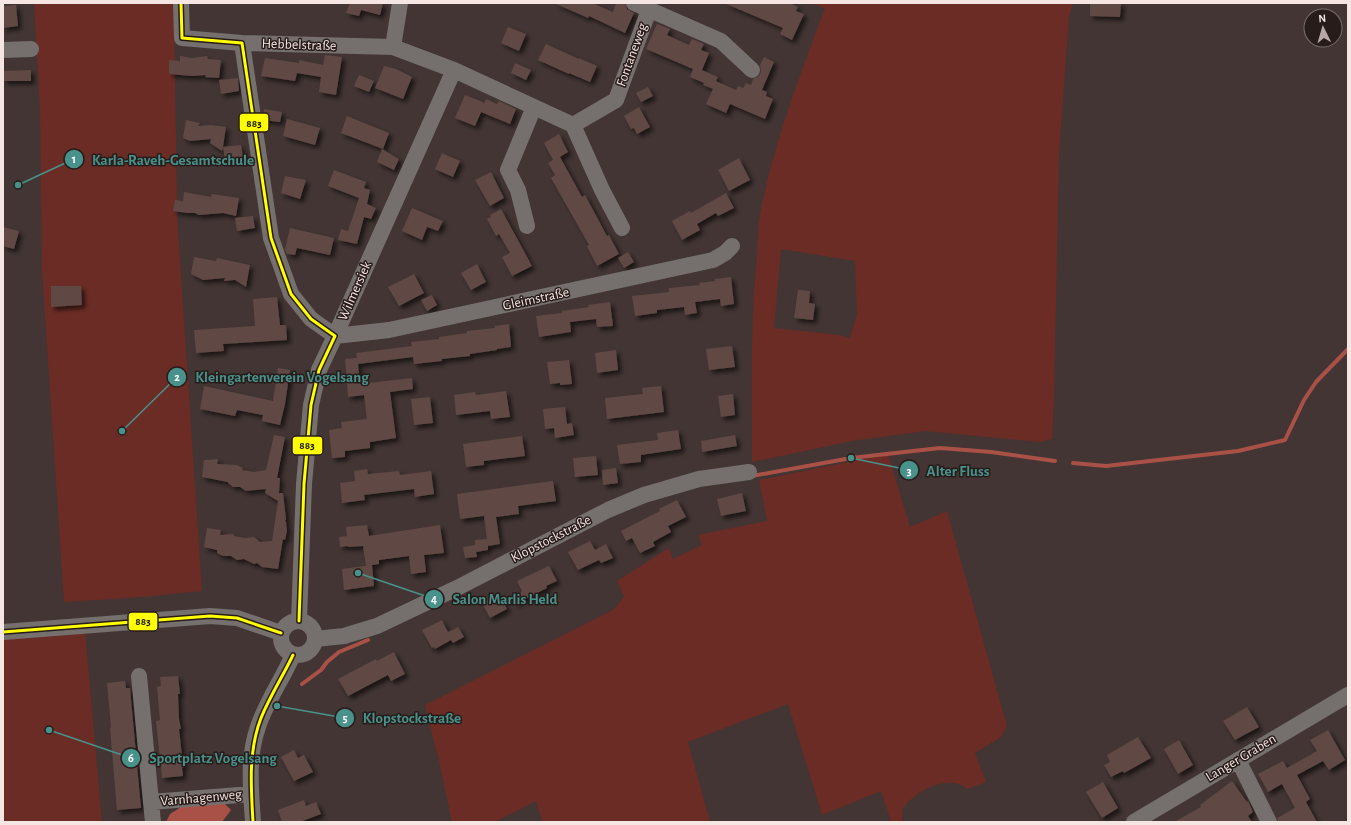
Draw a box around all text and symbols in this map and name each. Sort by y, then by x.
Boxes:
north arrow [1303,8,1343,48]
text: N [1318,13,1326,24]
street label: Fontaneweg [614,21,650,89]
street label: Hebbelstraße [261,37,337,53]
line badge: 883 [239,113,269,132]
text: 883 [246,118,262,129]
callout: Karla-Raveh-Gesamtschule [64,146,262,173]
text: 1 [72,153,76,165]
text: Karla-Raveh-Gesamtschule [92,153,254,168]
street label: Wilmersiek [336,259,374,323]
street label: Gleimstraße [502,285,570,313]
callout: Kleingartenverein Vogelsang [167,364,376,391]
text: Kleingartenverein Vogelsang [195,370,369,385]
text: 2 [174,371,180,383]
line badge: 883 [292,436,323,455]
text: 883 [299,440,315,451]
callout: Alter Fluss [899,457,998,484]
text: Alter Fluss [927,464,990,479]
text: 3 [906,465,912,477]
street label: Klopstockstraße [509,513,593,565]
callout: Salon Marlis Held [424,585,565,612]
text: Salon Marlis Held [453,592,558,607]
text: 4 [431,593,437,605]
line badge: 883 [128,612,158,631]
text: 883 [135,616,151,627]
callout: Klopstockstraße [335,705,470,732]
text: Klopstockstraße [363,711,461,726]
text: 5 [342,712,348,724]
street label: Langer Graben [1203,732,1279,784]
callout: Sportplatz Vogelsang [121,745,285,772]
text: Sportplatz Vogelsang [149,751,277,766]
text: 6 [128,752,134,764]
street label: Varnhagenweg [160,787,242,809]

